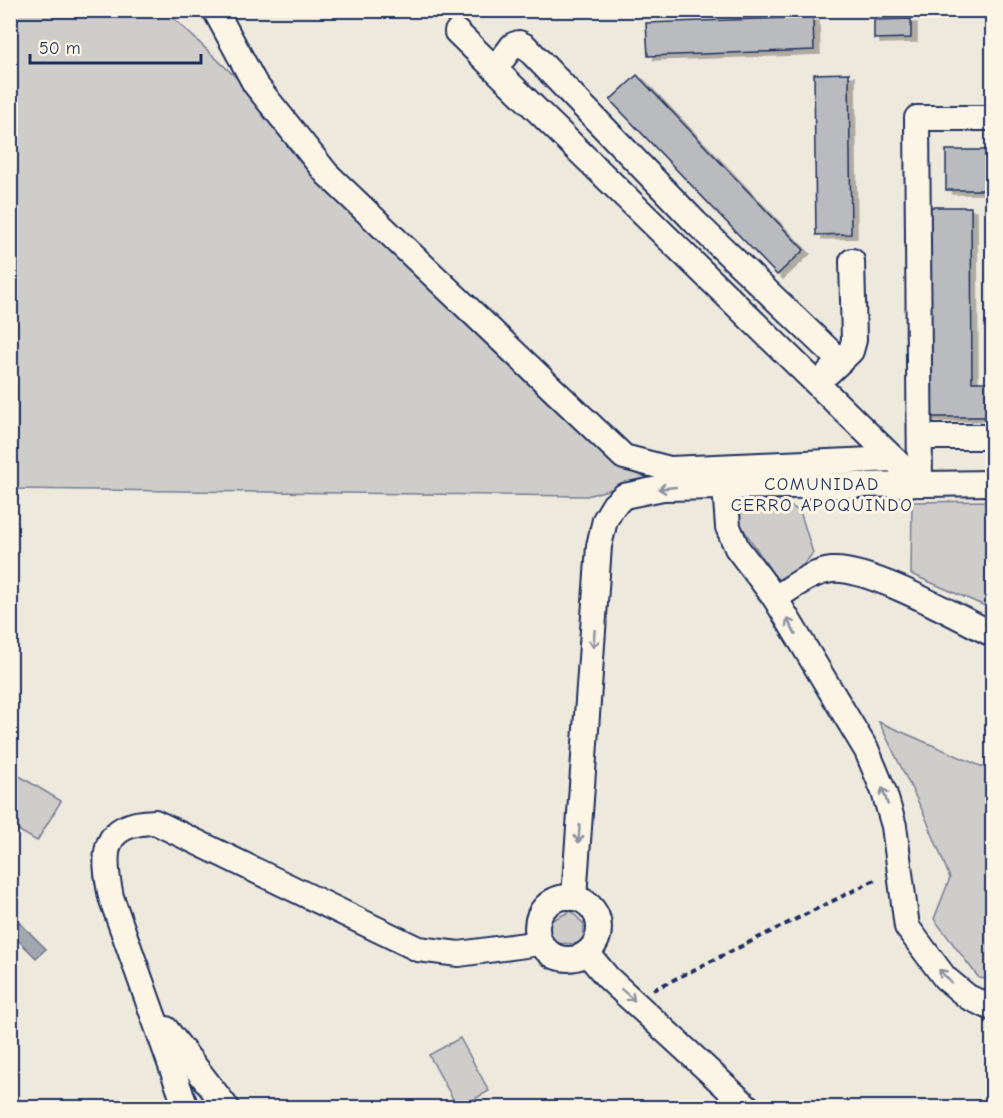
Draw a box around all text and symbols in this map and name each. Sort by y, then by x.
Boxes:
scale bar [30,27,201,65]
text: 50 m [39,38,81,59]
district label: COMUNIDAD CERRO APOQUINDO [731,474,913,516]
one-way arrow [658,483,677,494]
one-way arrow [784,617,796,634]
one-way arrow [588,629,599,649]
one-way arrow [879,787,890,806]
one-way arrow [574,823,585,843]
one-way arrow [938,968,952,983]
one-way arrow [620,988,635,1002]

